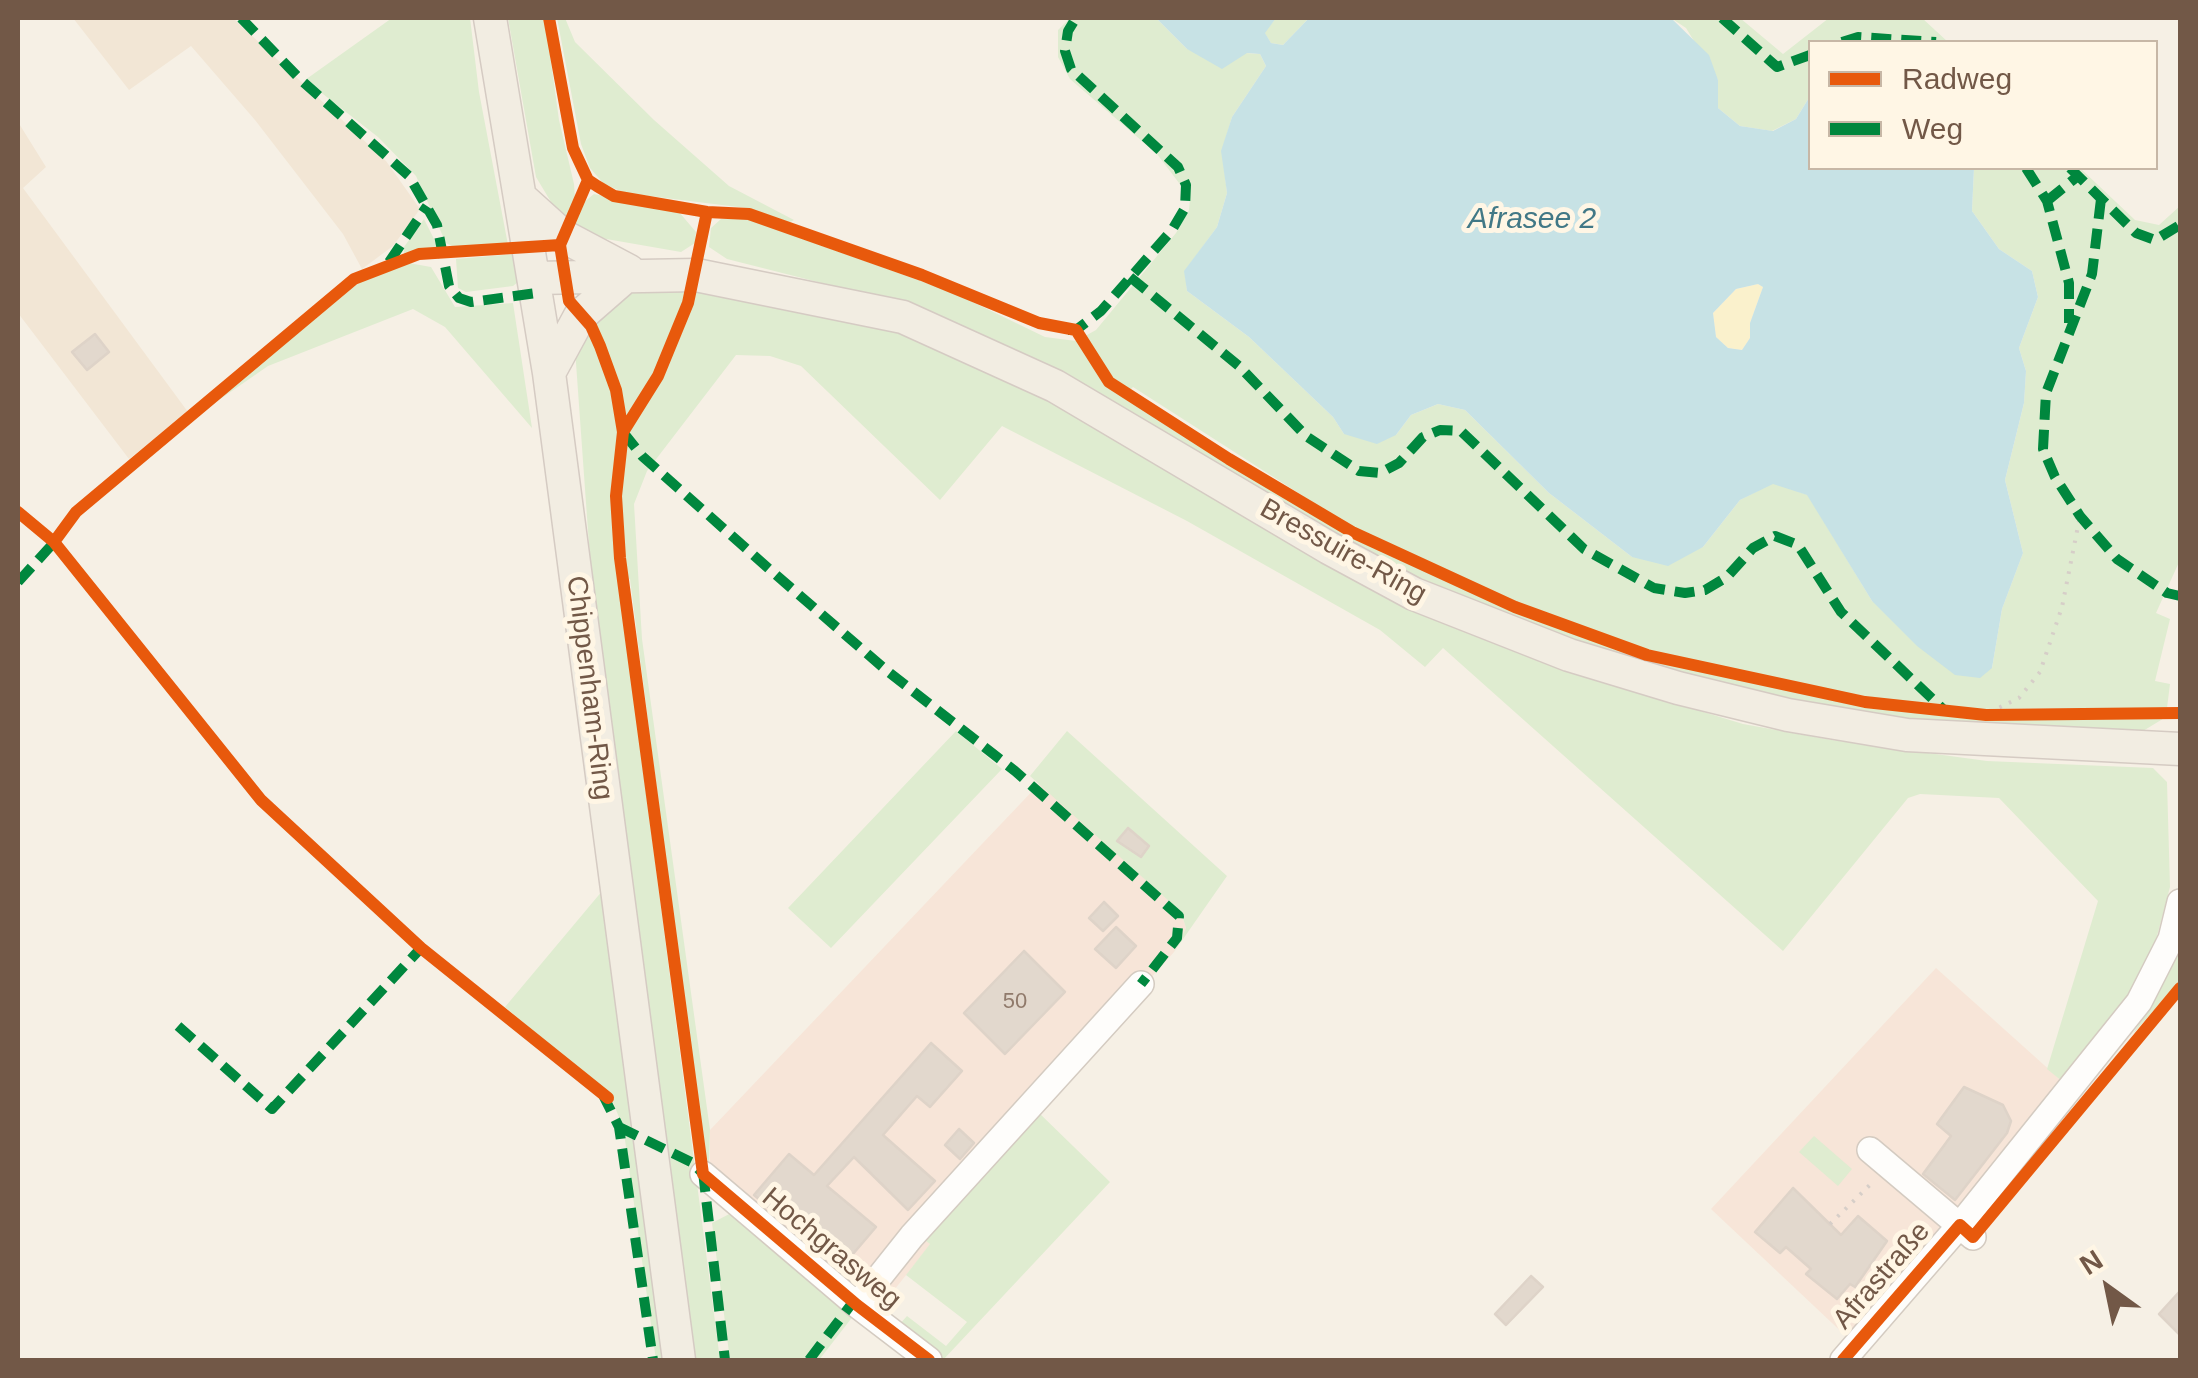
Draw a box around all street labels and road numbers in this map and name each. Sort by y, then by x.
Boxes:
street label: Bressuire-Ring [1254,492,1432,612]
street label: Chippenham-Ring [559,574,619,802]
street label: Hochgrasweg [755,1181,907,1317]
street label: Afrastraße [1826,1216,1938,1336]

